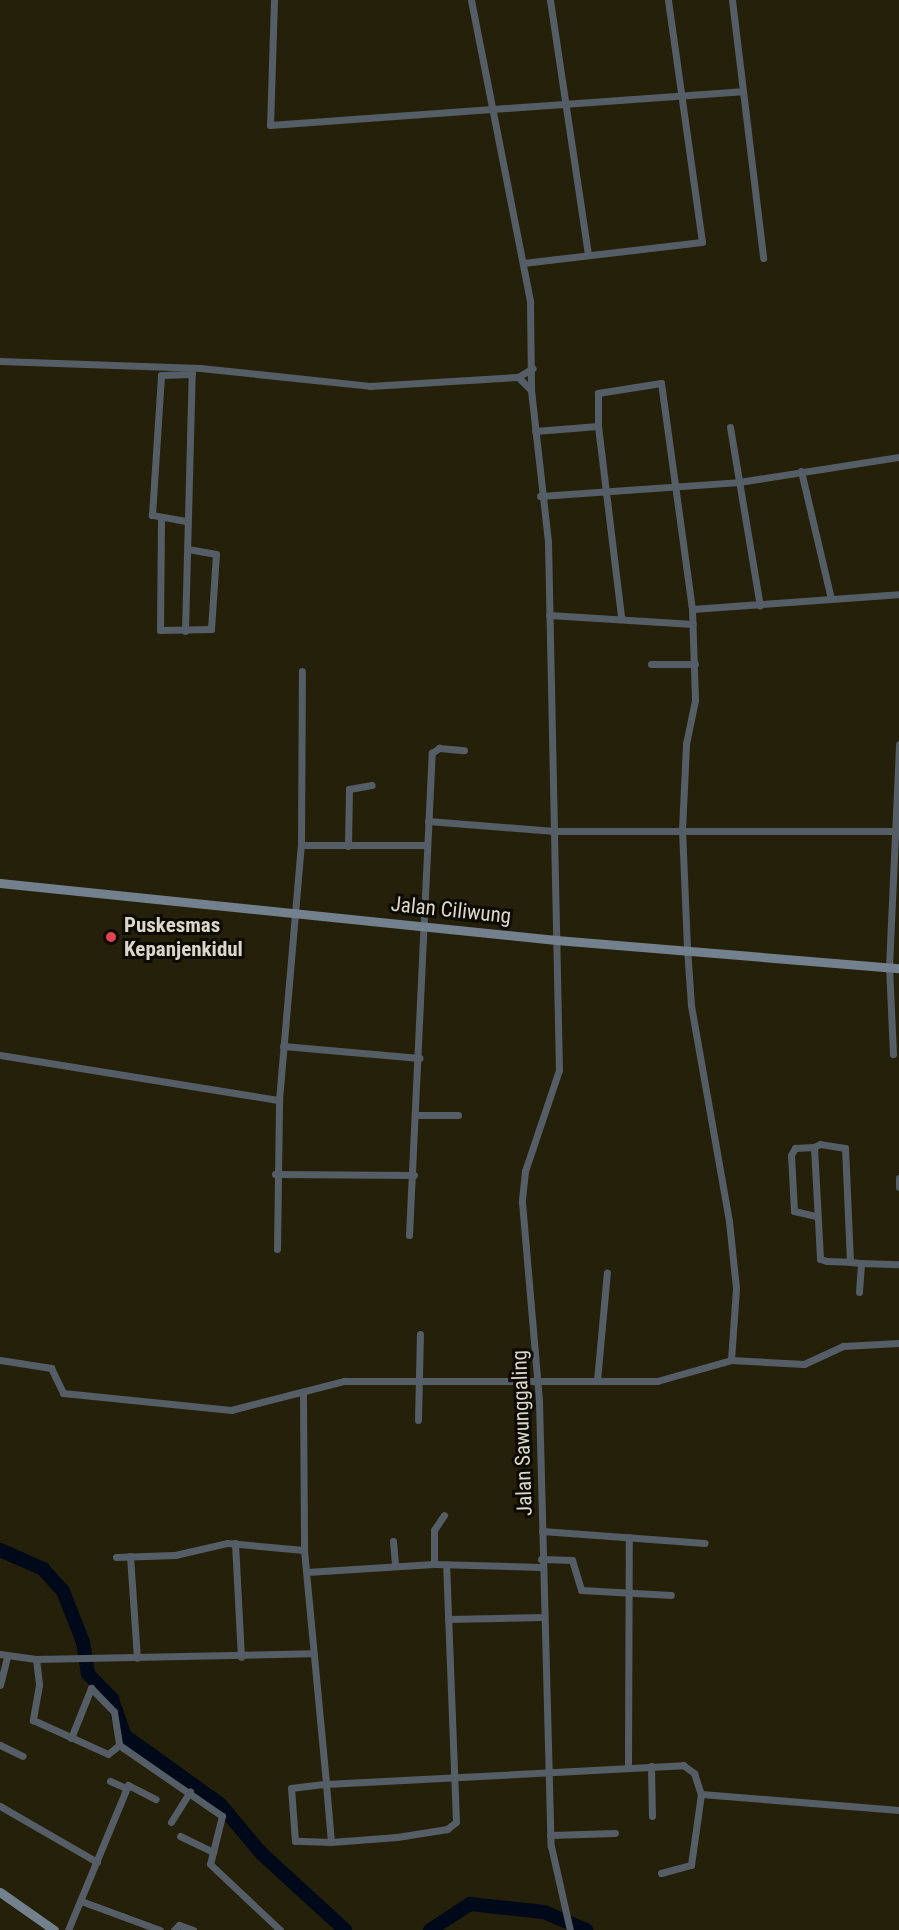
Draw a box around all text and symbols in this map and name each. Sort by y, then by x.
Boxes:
street label: Jalan Ciliwung [390,891,512,929]
place label: Puskesmas Kepanjenkidul [124,912,243,962]
marker: Puskesmas Kepanjenkidul [102,928,120,946]
street label: Jalan Sawunggaling [507,1350,537,1516]

